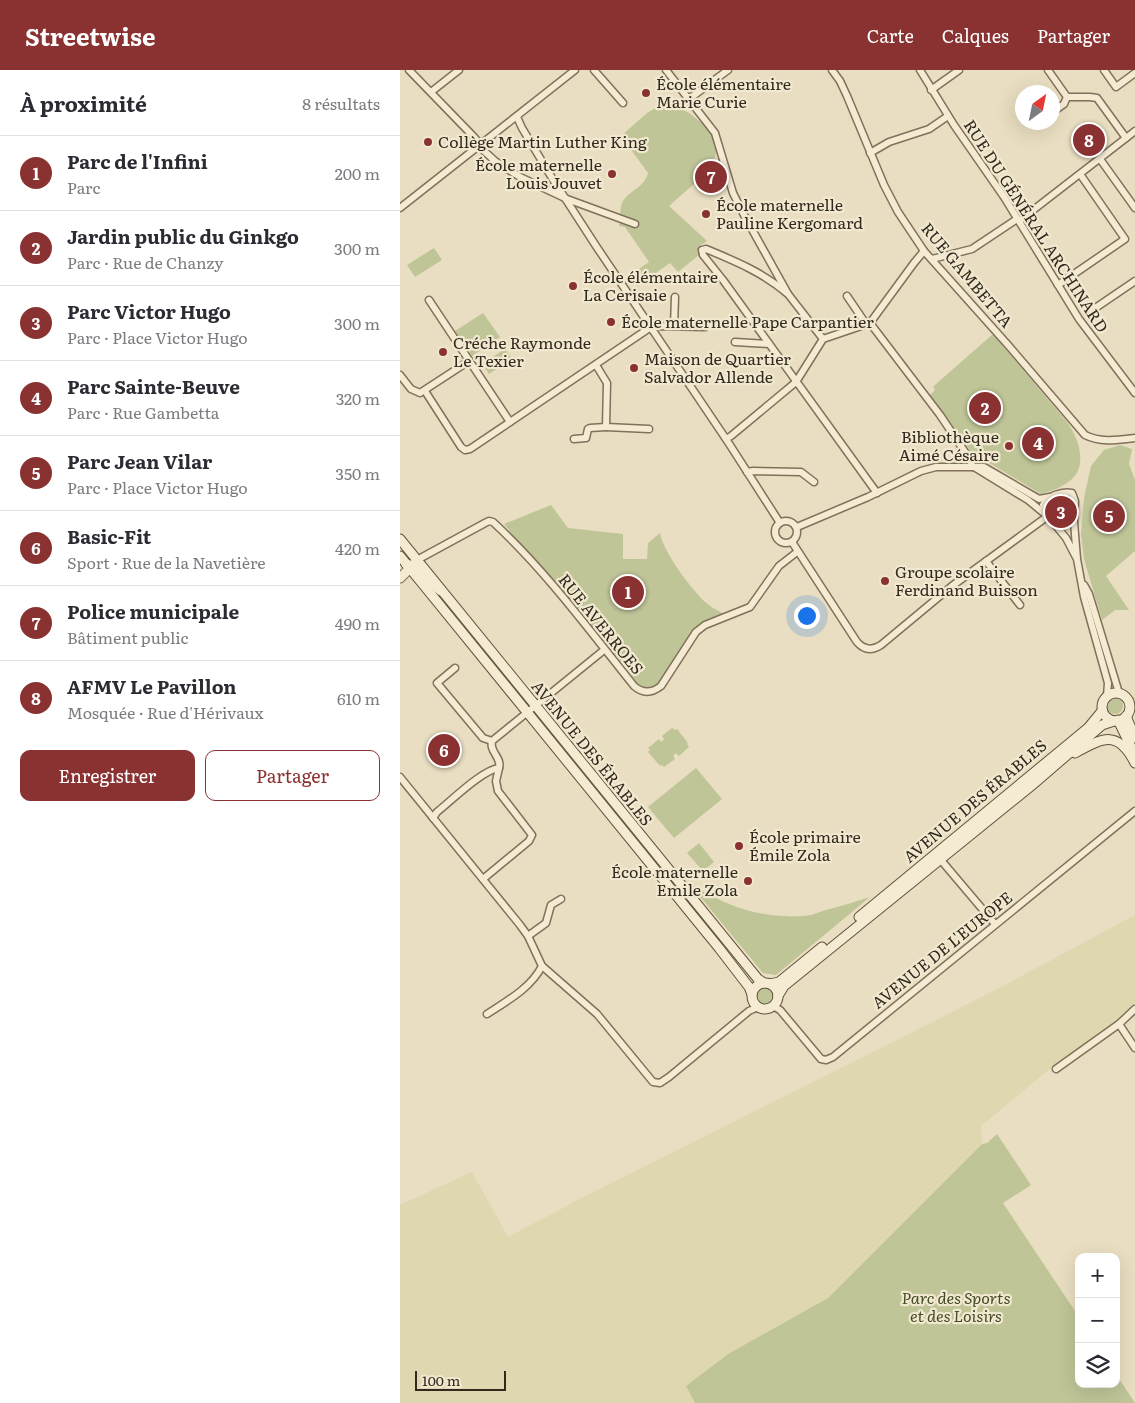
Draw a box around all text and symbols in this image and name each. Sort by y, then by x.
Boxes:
text: Streetwise [25,18,155,53]
text: Carte [867,22,914,49]
text: Calques [942,22,1009,49]
text: Partager [1037,22,1110,49]
place label: École élémentaire Marie Curie [656,71,791,113]
north arrow [1015,85,1060,130]
text: À proximité [20,87,147,118]
marker: École élémentaire Marie Curie [640,87,652,99]
text: 8 résultats [302,91,380,115]
street label: RUE DU GÉNÉRAL ARCHINARD [959,114,1115,337]
pin: 8 [1073,121,1105,159]
place label: Collège Martin Luther King [438,129,647,153]
marker: Collège Martin Luther King [422,136,434,148]
text: Parc de l'Infini [67,147,208,175]
place label: École maternelle Louis Jouvet [475,152,603,194]
pin: 7 [695,158,727,196]
text: 1 [33,161,39,185]
text: 200 m [335,161,380,185]
marker: École maternelle Louis Jouvet [606,168,618,180]
text: Parc [67,175,101,199]
place label: École maternelle Pauline Kergomard [716,192,863,234]
marker: École maternelle Pauline Kergomard [700,208,712,220]
street label: RUE GAMBETTA [917,217,1019,332]
text: Jardin public du Ginkgo [67,222,299,250]
text: 2 [32,236,40,260]
text: 300 m [334,236,380,260]
text: Parc · Rue de Chanzy [67,250,224,274]
place label: École élémentaire La Cerisaie [583,264,718,306]
marker: École élémentaire La Cerisaie [567,280,579,292]
text: Parc Victor Hugo [67,297,231,325]
place label: École maternelle Pape Carpantier [621,309,874,333]
text: 3 [32,311,40,335]
text: 300 m [334,311,380,335]
marker: École maternelle Pape Carpantier [605,316,617,328]
text: Parc · Place Victor Hugo [67,325,248,349]
place label: Créche Raymonde Le Texier [453,330,591,372]
marker: Créche Raymonde Le Texier [437,346,449,358]
place label: Maison de Quartier Salvador Allende [644,346,791,388]
marker: Maison de Quartier Salvador Allende [628,362,640,374]
text: Parc Sainte-Beuve [67,372,240,400]
text: 4 [31,386,41,410]
text: 320 m [336,386,380,410]
pin: 2 [969,389,1001,427]
text: Parc · Rue Gambetta [67,400,219,424]
place label: Bibliothèque Aimé Césaire [899,424,999,466]
pin: 4 [1022,424,1054,462]
marker: Bibliothèque Aimé Césaire [1003,440,1015,452]
text: Parc Jean Vilar [67,447,212,475]
text: 5 [32,461,40,485]
text: 350 m [335,461,380,485]
text: Parc · Place Victor Hugo [67,475,248,499]
pin: 3 [1045,493,1077,531]
pin: 5 [1093,497,1125,535]
text: Basic-Fit [67,522,151,550]
text: 6 [31,536,41,560]
text: 420 m [335,536,380,560]
text: Sport · Rue de la Navetière [67,550,266,574]
place label: Groupe scolaire Ferdinand Buisson [895,559,1038,601]
street label: RUE AVERROES [554,568,650,679]
pin: 1 [612,573,644,611]
marker: Groupe scolaire Ferdinand Buisson [879,575,891,587]
text: Police municipale [67,597,239,625]
your location [794,603,820,629]
text: 7 [32,611,40,635]
text: 490 m [335,611,380,635]
text: Bâtiment public [67,625,189,649]
text: AFMV Le Pavillon [67,672,237,700]
street label: AVENUE DES ÉRABLES [526,674,659,830]
text: 8 [31,686,41,710]
text: 610 m [337,686,380,710]
text: Mosquée · Rue d'Hérivaux [67,700,264,724]
pin: 6 [428,731,460,769]
street label: AVENUE DES ÉRABLES [897,733,1051,868]
button: Enregistrer [20,750,195,801]
button: Partager [205,750,380,801]
place label: École primaire Émile Zola [749,824,861,866]
marker: École primaire Émile Zola [733,840,745,852]
place label: École maternelle Emile Zola [611,859,738,901]
marker: École maternelle Emile Zola [742,875,754,887]
street label: AVENUE DE L'EUROPE [866,885,1017,1014]
map controls [1075,1253,1120,1388]
button: + [1075,1253,1120,1298]
park label: Parc des Sports et des Loisirs [901,1285,1011,1327]
button: − [1075,1298,1120,1343]
button: layers [1075,1343,1120,1388]
scale bar [415,1368,506,1391]
text: 100 m [422,1370,460,1390]

